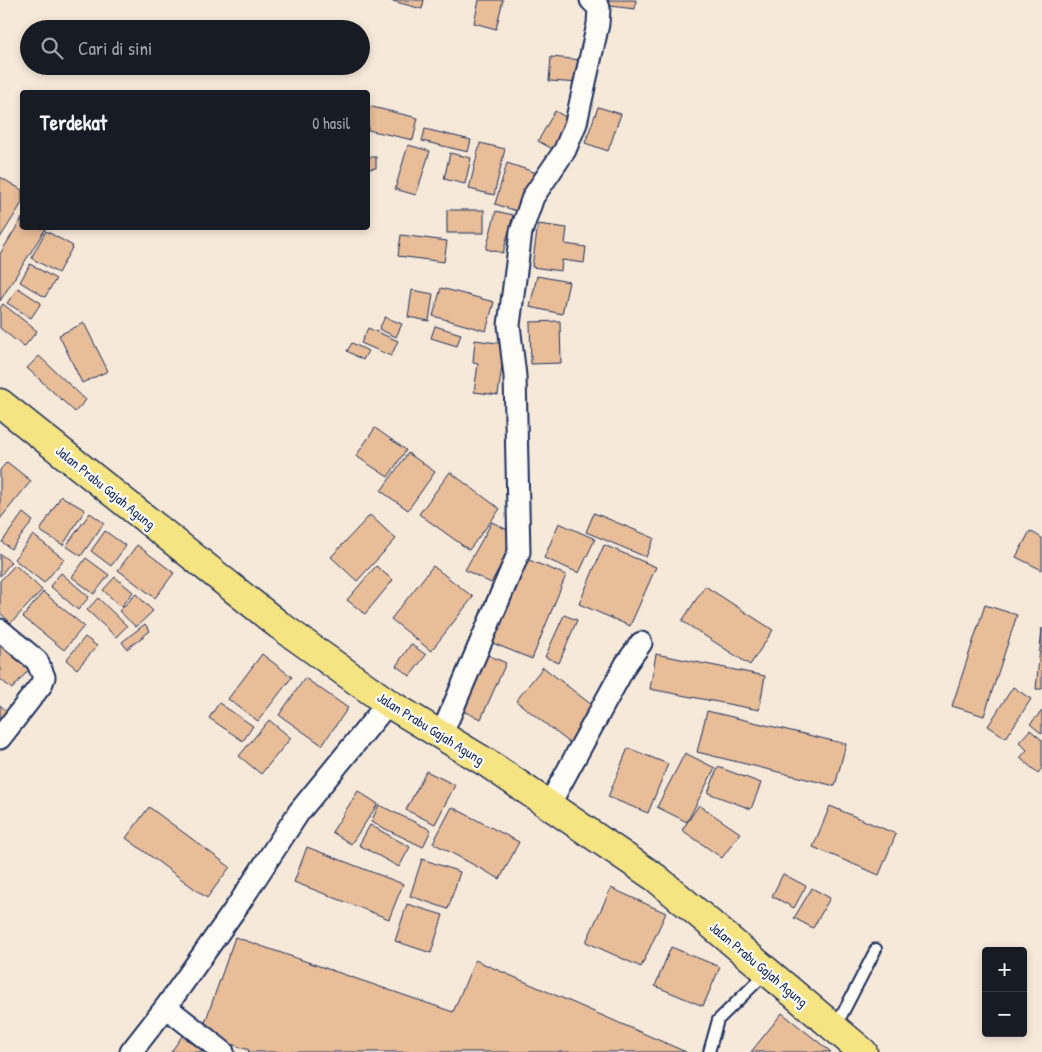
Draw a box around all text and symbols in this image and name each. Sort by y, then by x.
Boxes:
search box [20,20,370,75]
icon: search [38,34,66,62]
text: Cari di sini [78,35,152,61]
text: Terdekat [40,108,107,137]
text: 0 hasil [312,112,350,134]
street label: Jalan Prabu Gajah Agung [52,441,160,534]
street label: Jalan Prabu Gajah Agung [373,687,488,769]
street label: Jalan Prabu Gajah Agung [705,917,812,1012]
map controls [982,947,1027,1037]
button: + [982,947,1027,992]
button: − [982,992,1027,1037]

